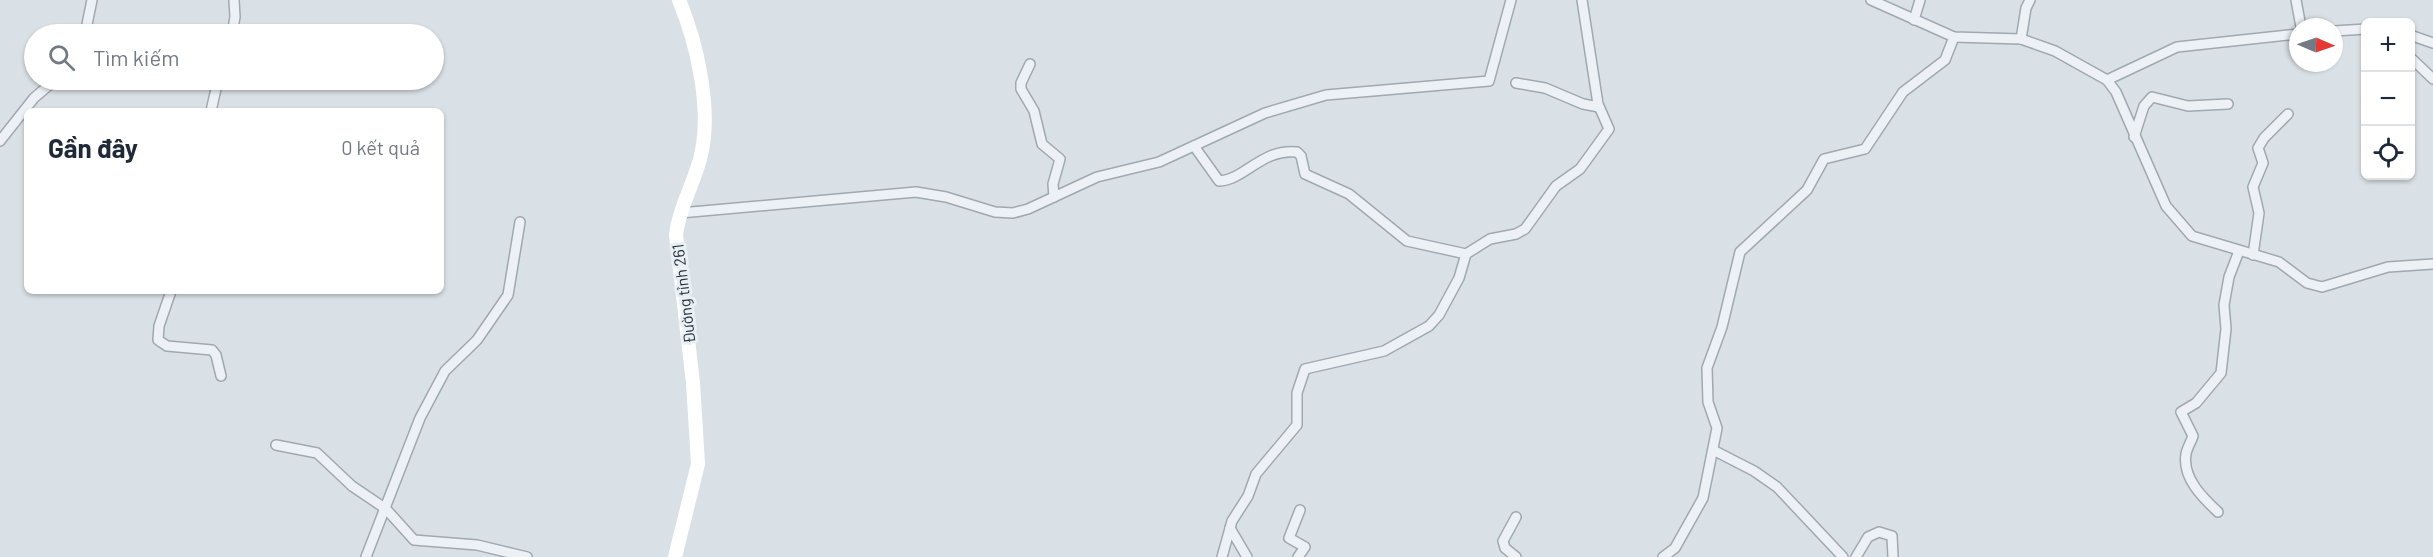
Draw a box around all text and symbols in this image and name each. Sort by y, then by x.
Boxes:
north arrow [2289,18,2343,72]
map controls [2361,18,2415,180]
button: + [2361,18,2415,72]
search box [24,24,444,90]
icon: search [45,41,78,74]
text: Tìm kiếm [93,44,179,70]
button: − [2361,72,2415,126]
button: locate [2361,126,2415,180]
text: Gần đây [48,132,138,163]
text: 0 kết quả [341,135,420,159]
street label: Đường tỉnh 261 [667,243,699,345]

